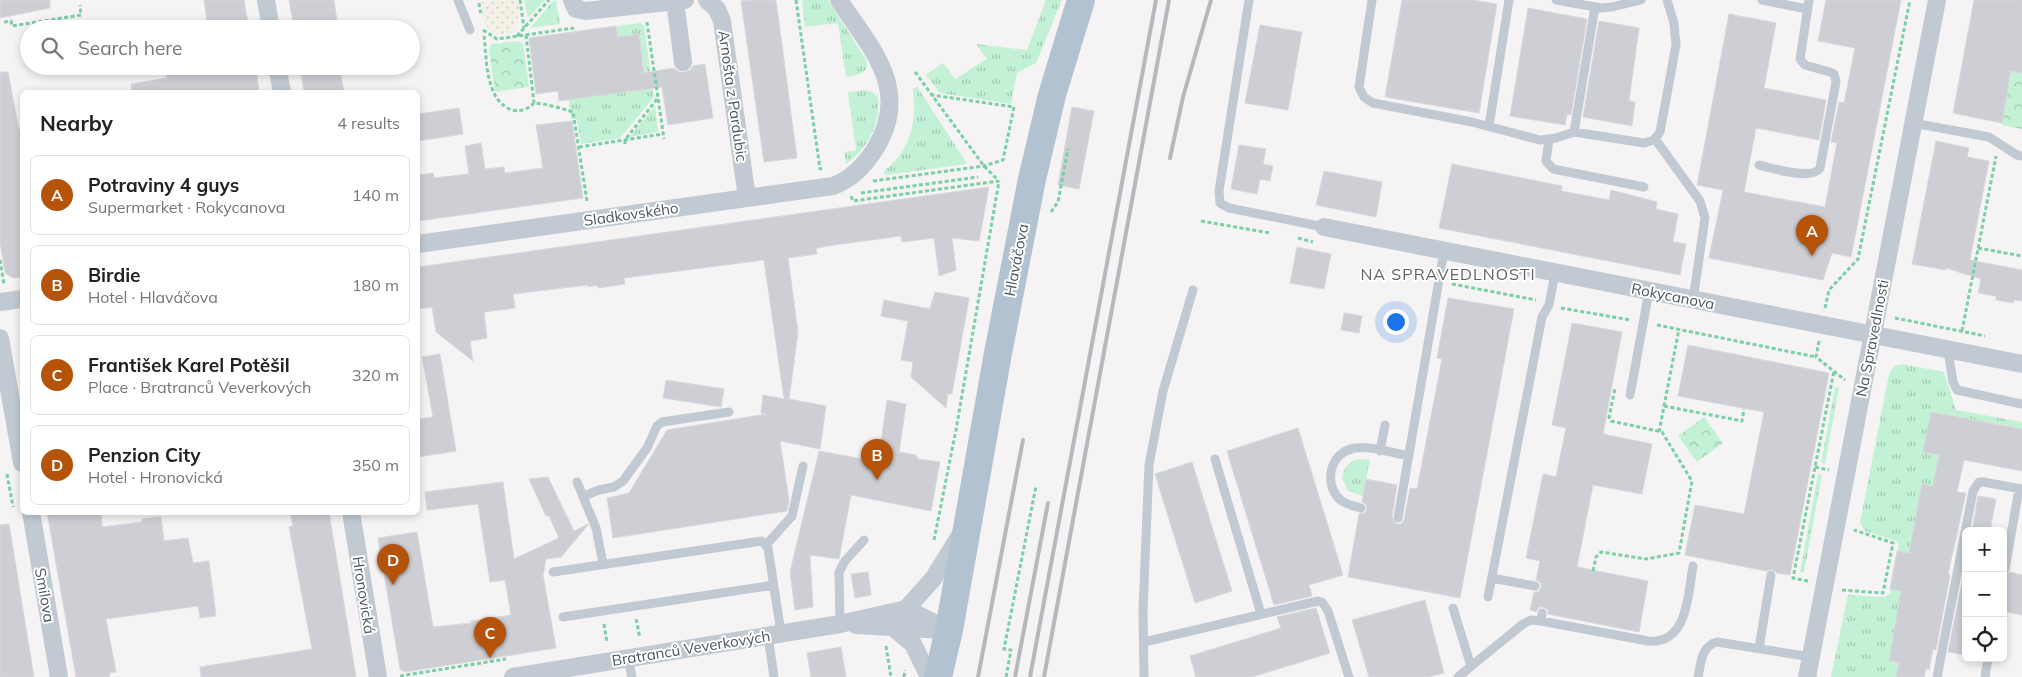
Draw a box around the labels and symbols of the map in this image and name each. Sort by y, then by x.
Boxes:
street label: Arnošta z Pardubic [714,29,752,163]
street label: Sladkovského [583,198,679,230]
pin: A [1796,215,1828,256]
street label: Hlaváčova [1000,222,1032,298]
district label: NA SPRAVEDLNOSTI [1360,264,1536,284]
street label: Na Spravedlnosti [1851,278,1893,398]
street label: Rokycanova [1630,279,1716,313]
your location [1383,309,1409,335]
pin: B [861,439,893,480]
pin: D [377,544,409,585]
street label: Hronovická [348,555,380,635]
street label: Smilova [31,566,59,624]
pin: C [474,617,506,658]
street label: Bratranců Veverkových [610,626,772,670]

